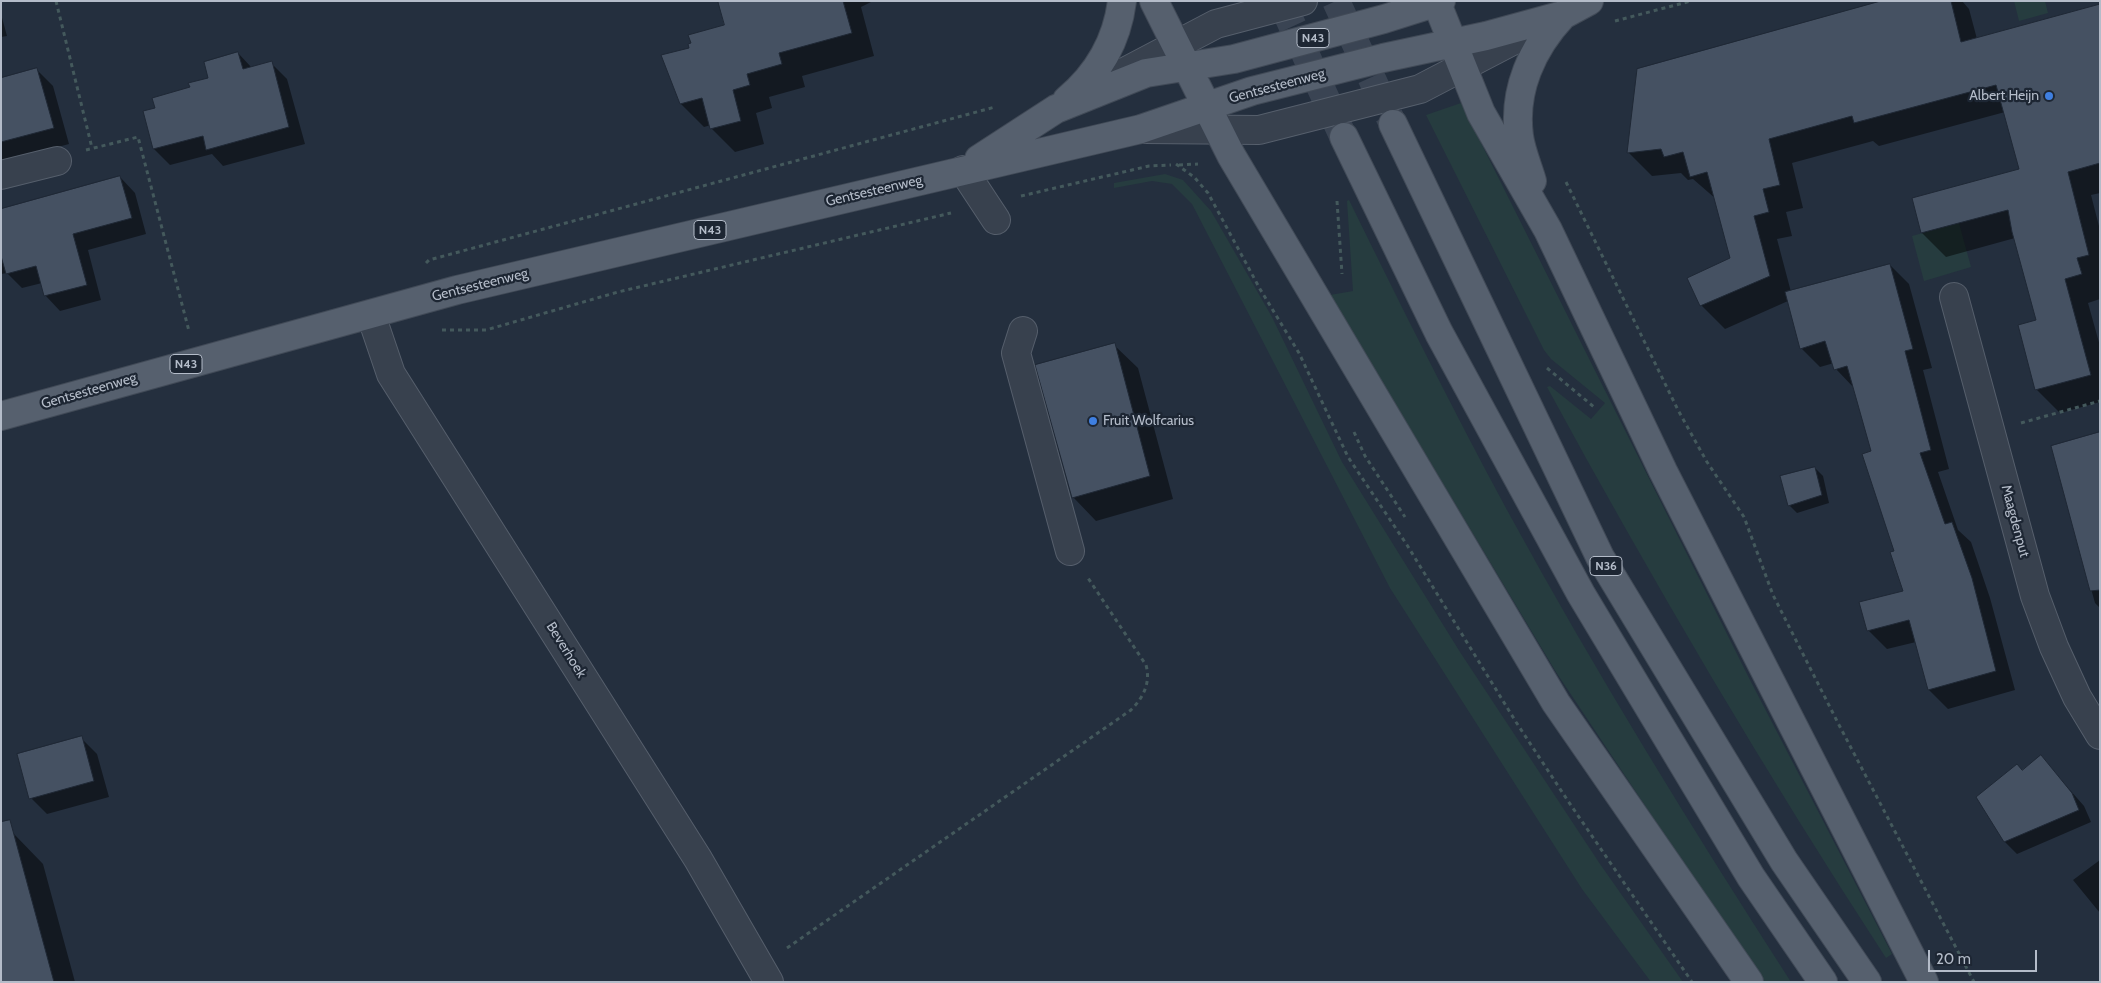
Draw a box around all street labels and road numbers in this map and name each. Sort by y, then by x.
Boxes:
road number: N43 [1297,28,1329,48]
street label: Gentsesteenweg [1227,65,1327,107]
street label: Gentsesteenweg [824,172,924,210]
road number: N43 [694,220,726,240]
street label: Gentsesteenweg [430,265,530,305]
road number: N43 [170,354,202,374]
street label: Gentsesteenweg [39,369,139,413]
street label: Maagdenput [1997,483,2033,559]
road number: N36 [1590,556,1622,576]
street label: Beverhoek [542,619,590,681]

